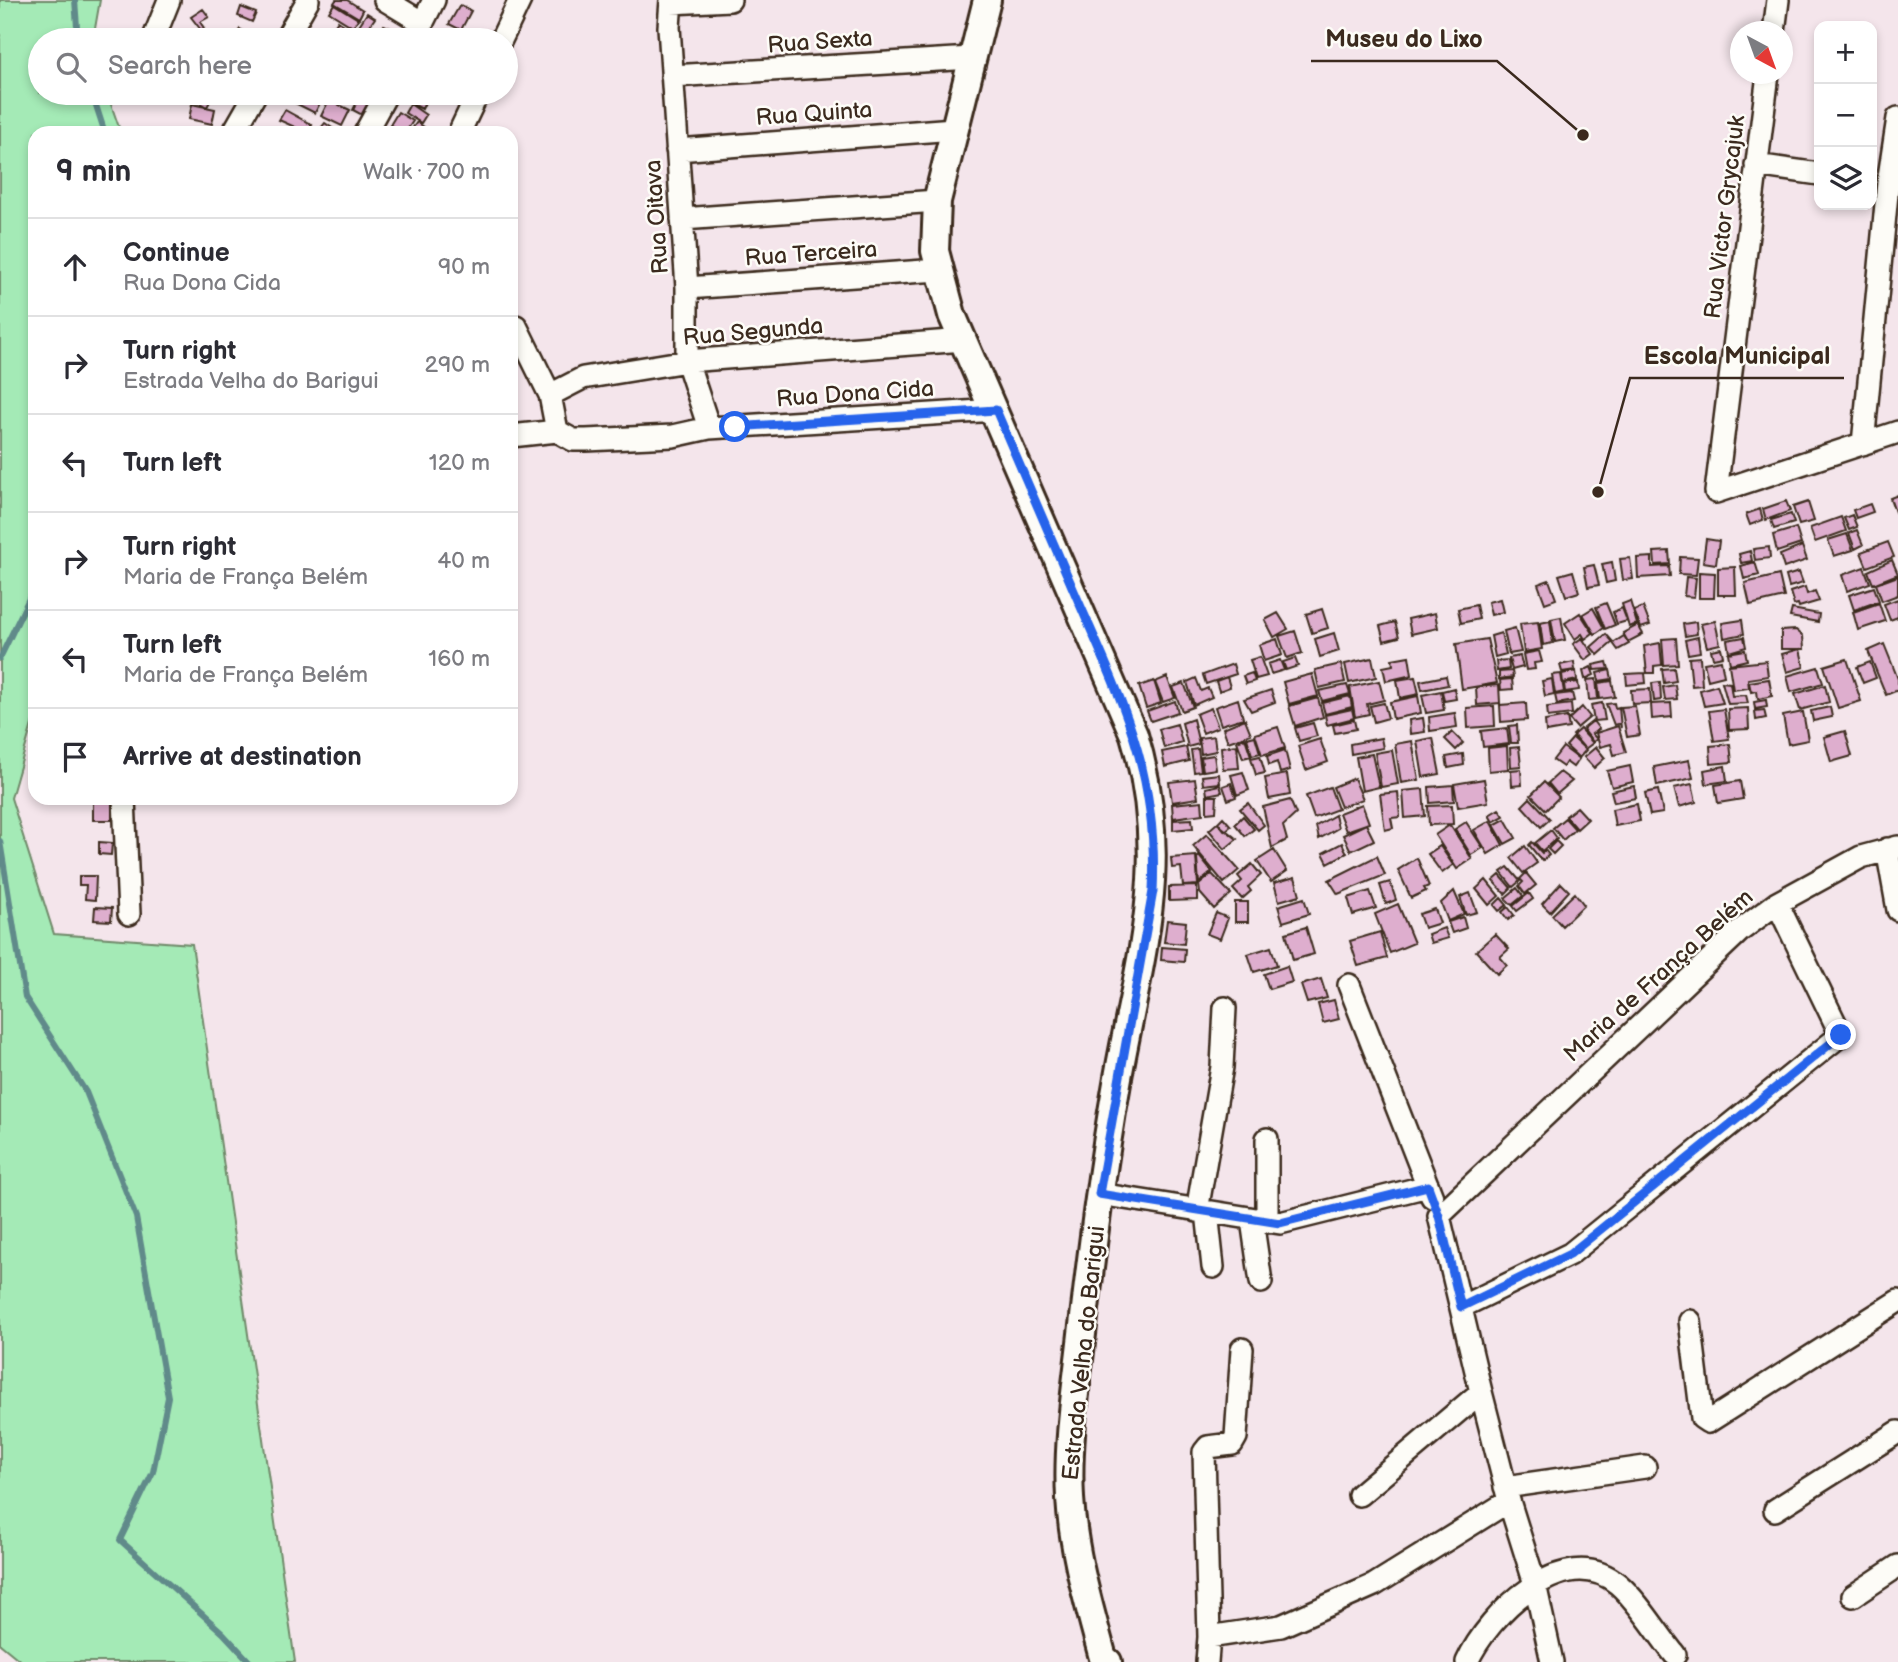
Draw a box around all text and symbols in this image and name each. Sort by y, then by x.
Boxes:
callout: Museu do Lixo [1311,16,1497,61]
north arrow [1730,21,1793,84]
map controls [1814,21,1877,210]
button: + [1814,21,1877,84]
street label: Rua Sexta [767,24,874,60]
text: Museu do Lixo [1325,25,1483,54]
search box [28,28,518,105]
icon: search [52,48,90,86]
text: Search here [108,51,252,82]
button: − [1814,84,1877,147]
street label: Rua Quinta [755,96,873,132]
street label: Rua Victor Grycajuk [1699,113,1751,320]
button: layers [1814,147,1877,210]
text: 9 min [56,154,131,190]
text: Walk · 700 m [363,158,490,186]
street label: Rua Oitava [639,159,675,275]
street label: Rua Terceira [744,235,878,273]
text: Continue [123,238,230,269]
icon: ahead [56,248,94,286]
text: 90 m [438,253,490,281]
text: Rua Dona Cida [123,269,281,297]
street label: Rua Segunda [682,312,824,352]
callout: Escola Municipal [1630,333,1844,378]
text: Turn right [123,336,236,367]
text: Escola Municipal [1644,342,1830,371]
icon: right [56,346,94,384]
text: 290 m [424,351,490,379]
text: Estrada Velha do Barigui [123,367,379,395]
street label: Rua Dona Cida [775,375,935,413]
route start [719,411,750,442]
icon: left [56,444,94,482]
text: Turn left [123,448,222,479]
text: 120 m [429,449,490,477]
text: Turn right [123,532,236,563]
icon: right [56,542,94,580]
text: 40 m [437,547,490,575]
text: Maria de França Belém [123,563,368,591]
text: Turn left [123,630,222,661]
icon: left [56,640,94,678]
text: 160 m [428,645,490,673]
text: Maria de França Belém [123,661,368,689]
icon: arrive [56,738,94,776]
text: Arrive at destination [123,742,362,773]
street label: Maria de França Belém [1558,883,1759,1068]
route end [1825,1019,1856,1050]
street label: Estrada Velha do Barigui [1057,1224,1111,1482]

